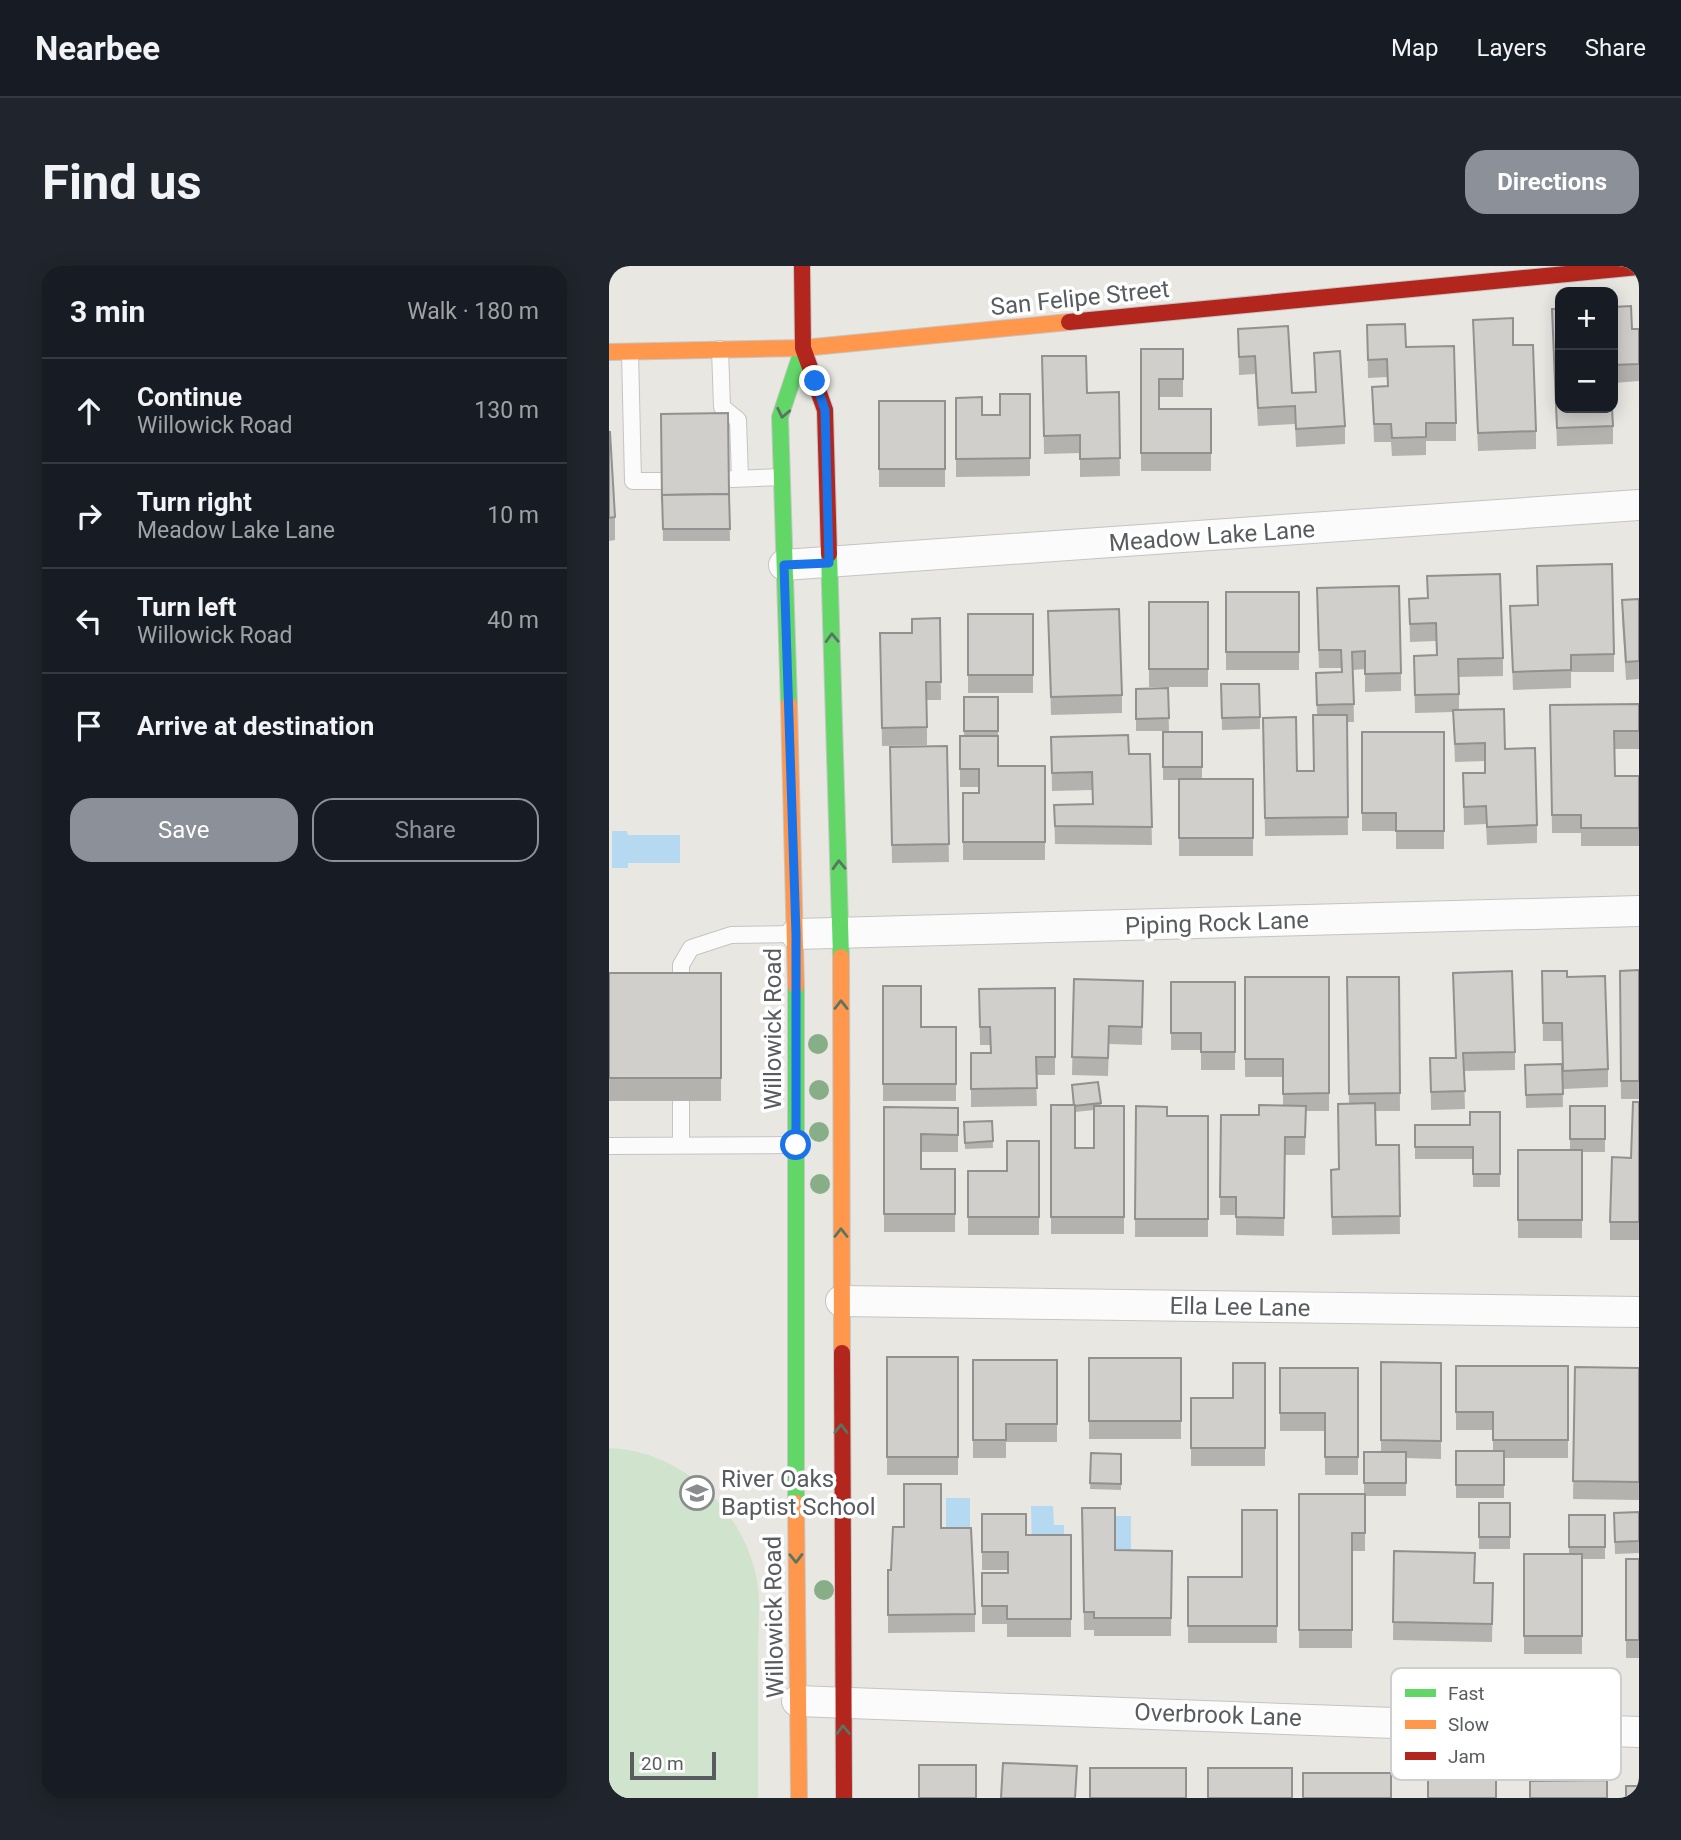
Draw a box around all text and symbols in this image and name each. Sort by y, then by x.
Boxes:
text: Nearbee [35,29,160,68]
text: Map [1391,34,1439,62]
text: Layers [1477,34,1547,62]
text: Share [1585,34,1646,62]
button: Directions [1465,150,1639,214]
text: Find us [42,154,202,211]
street label: San Felipe Street [989,275,1171,321]
map controls [1555,287,1618,413]
button: + [1555,287,1618,350]
text: 3 min [70,294,145,329]
text: Walk · 180 m [407,298,539,325]
button: − [1555,350,1618,413]
route end [799,365,830,396]
text: Continue [137,382,242,412]
icon: ahead [70,392,108,430]
text: 130 m [474,397,539,424]
one-way arrow [776,407,791,419]
text: Willowick Road [137,412,292,439]
text: Turn right [137,487,252,517]
icon: right [70,497,108,535]
text: 10 m [487,502,539,529]
street label: Meadow Lake Lane [1108,515,1316,557]
text: Meadow Lake Lane [137,517,335,544]
text: Turn left [137,592,236,622]
icon: left [70,602,108,640]
text: 40 m [487,607,539,634]
text: Willowick Road [137,622,292,649]
one-way arrow [824,632,839,643]
icon: arrive [70,707,108,745]
text: Arrive at destination [137,711,374,741]
button: Save [70,798,298,862]
button: Share [312,798,539,862]
one-way arrow [831,860,846,871]
street label: Piping Rock Lane [1125,906,1309,940]
street label: Willowick Road [759,948,787,1110]
one-way arrow [833,1000,849,1010]
route start [780,1129,811,1160]
one-way arrow [833,1227,849,1238]
street label: Ella Lee Lane [1169,1292,1311,1322]
one-way arrow [833,1423,849,1434]
place label: River Oaks Baptist School [721,1465,876,1521]
school or university icon: River Oaks Baptist School [678,1474,716,1512]
street label: Willowick Road [759,1536,789,1698]
one-way arrow [788,1553,804,1564]
legend [1391,1668,1621,1780]
text: Fast [1448,1682,1485,1705]
street label: Overbrook Lane [1134,1698,1302,1732]
text: Slow [1448,1713,1489,1736]
one-way arrow [835,1724,851,1735]
text: Jam [1448,1745,1485,1768]
scale bar [630,1749,716,1781]
text: 20 m [641,1752,684,1775]

